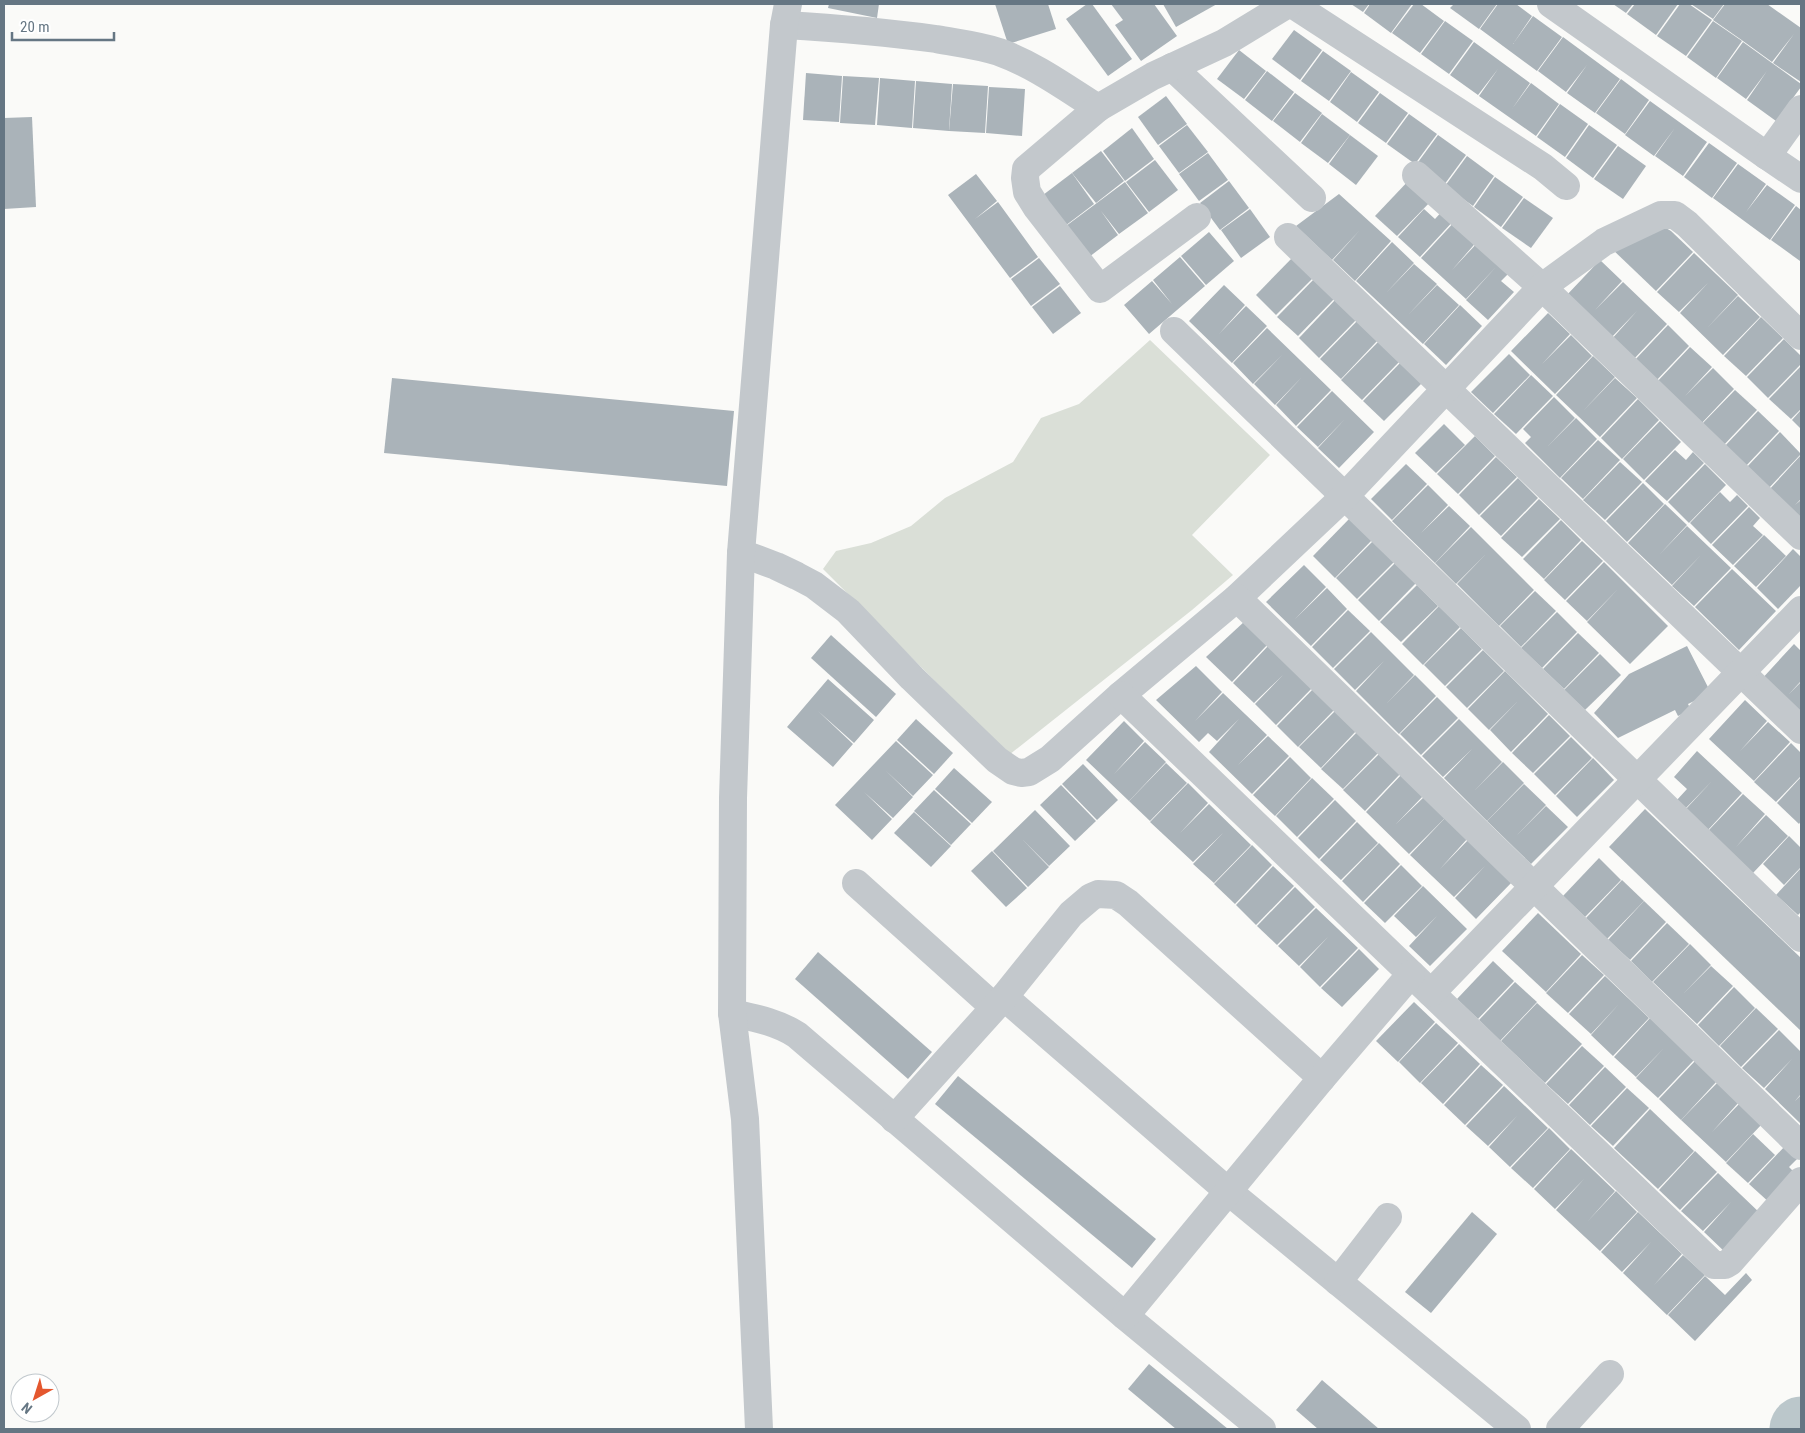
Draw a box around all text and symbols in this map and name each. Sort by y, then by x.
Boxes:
scale bar [12,10,115,42]
text: 20 m [20,18,50,36]
north arrow [10,1373,60,1423]
text: N [18,1399,35,1417]

